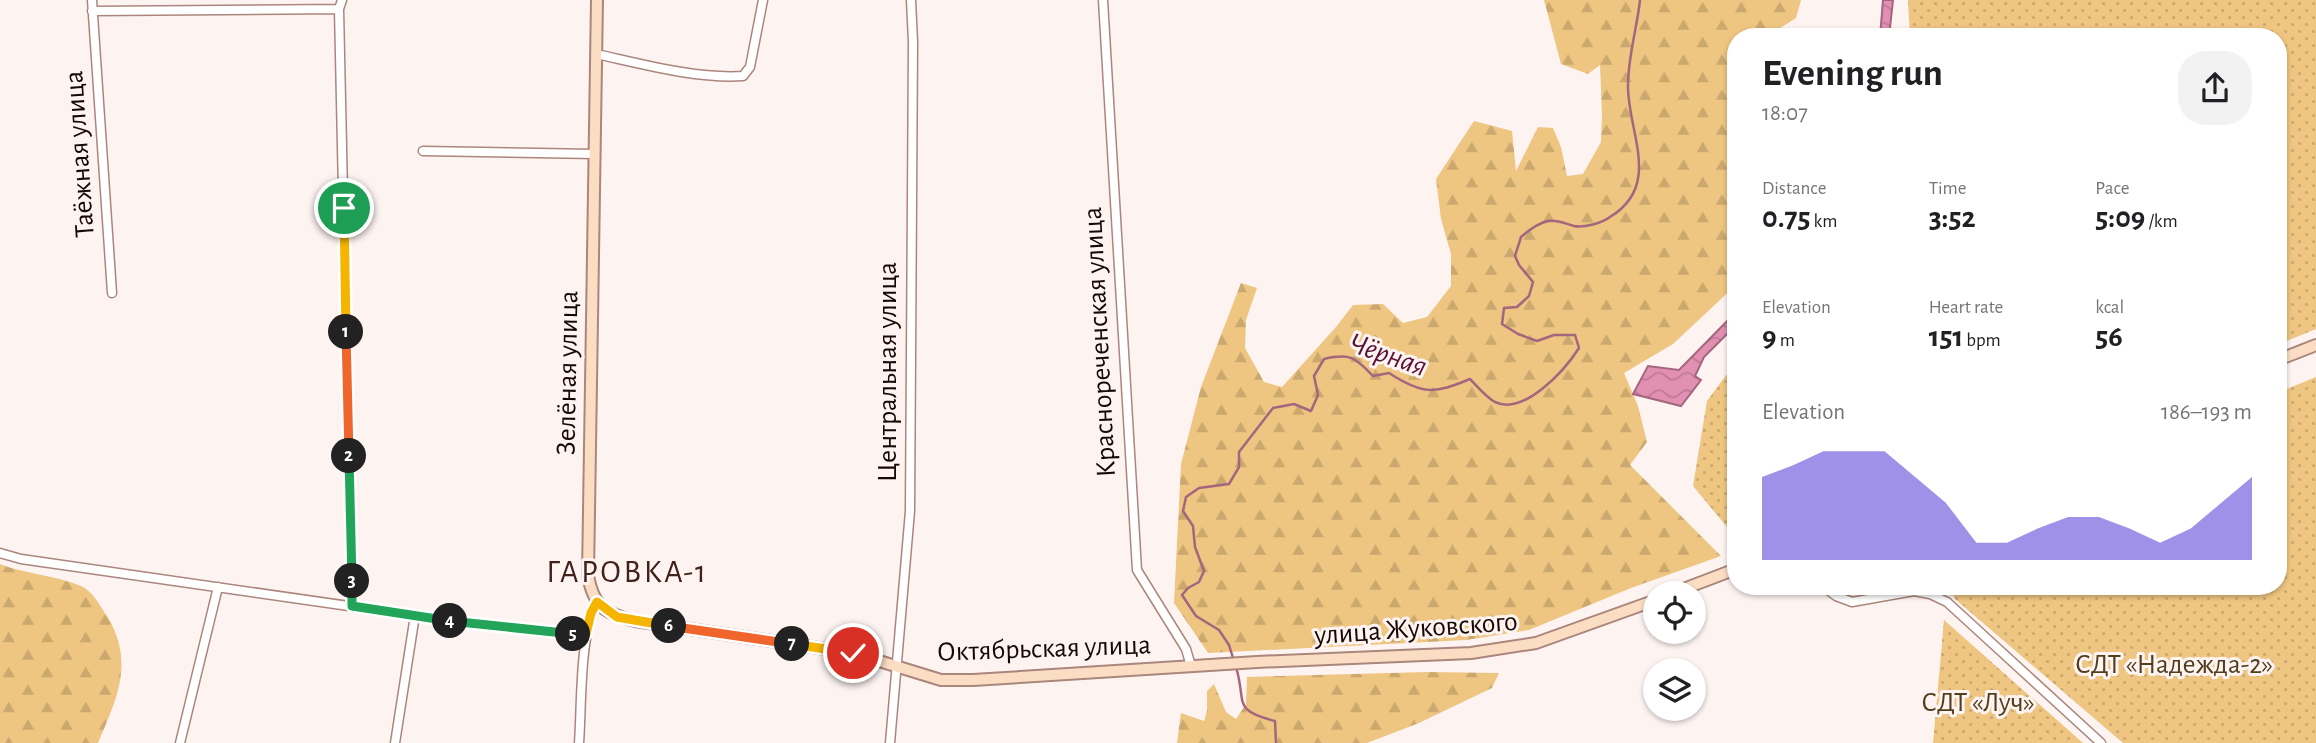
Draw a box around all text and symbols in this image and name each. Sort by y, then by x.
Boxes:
button: share [2178,51,2252,125]
text: Evening run [1762,55,1943,93]
street label: Таёжная улица [60,70,100,238]
text: 18:07 [1762,102,1808,125]
pin [314,178,374,238]
text: Distance [1762,179,1826,198]
text: Time [1929,179,1967,198]
text: Pace [2095,179,2130,198]
icon: arrive [325,189,363,227]
text: 0.75 [1762,203,1810,233]
text: 3:52 [1929,203,1976,233]
text: 5:09 [2095,203,2145,233]
street label: Краснореченская улица [1079,206,1121,478]
text: km [1810,212,1837,231]
text: /km [2145,212,2178,231]
street label: Центральная улица [874,262,902,482]
street label: Зелёная улица [553,290,583,456]
text: Elevation [1762,298,1831,317]
text: Heart rate [1929,298,2003,317]
text: kcal [2095,298,2124,317]
pin: 1 [328,314,364,350]
text: 1 [342,322,349,341]
text: 9 [1762,322,1777,352]
text: 151 [1929,322,1963,352]
text: 56 [2095,322,2123,352]
water label: Чёрная [1345,328,1431,382]
text: m [1777,331,1795,350]
text: bpm [1963,331,2001,350]
text: Elevation [1762,401,1845,424]
text: 186–193 m [2161,401,2252,424]
pin: 2 [332,438,366,474]
text: 2 [344,446,353,465]
district label: ГАРОВКА-1 [546,556,708,588]
pin: 3 [334,564,370,598]
text: 3 [347,571,356,590]
map controls [1643,581,1706,721]
button: locate [1643,581,1706,644]
pin: 4 [433,604,468,638]
pin: 6 [652,608,686,644]
street label: улица Жуковского [1312,608,1519,650]
text: 4 [445,611,454,630]
pin: 5 [556,616,590,652]
text: 6 [664,616,673,635]
pin [823,623,883,683]
text: 5 [568,624,577,643]
pin: 7 [774,626,810,662]
street label: Октябрьская улица [936,631,1152,667]
text: 7 [787,634,796,653]
icon: check [834,634,872,672]
park label: СДТ «Надежда-2» [2075,651,2273,679]
button: layers [1643,658,1706,721]
park label: СДТ «Луч» [1921,689,2035,717]

